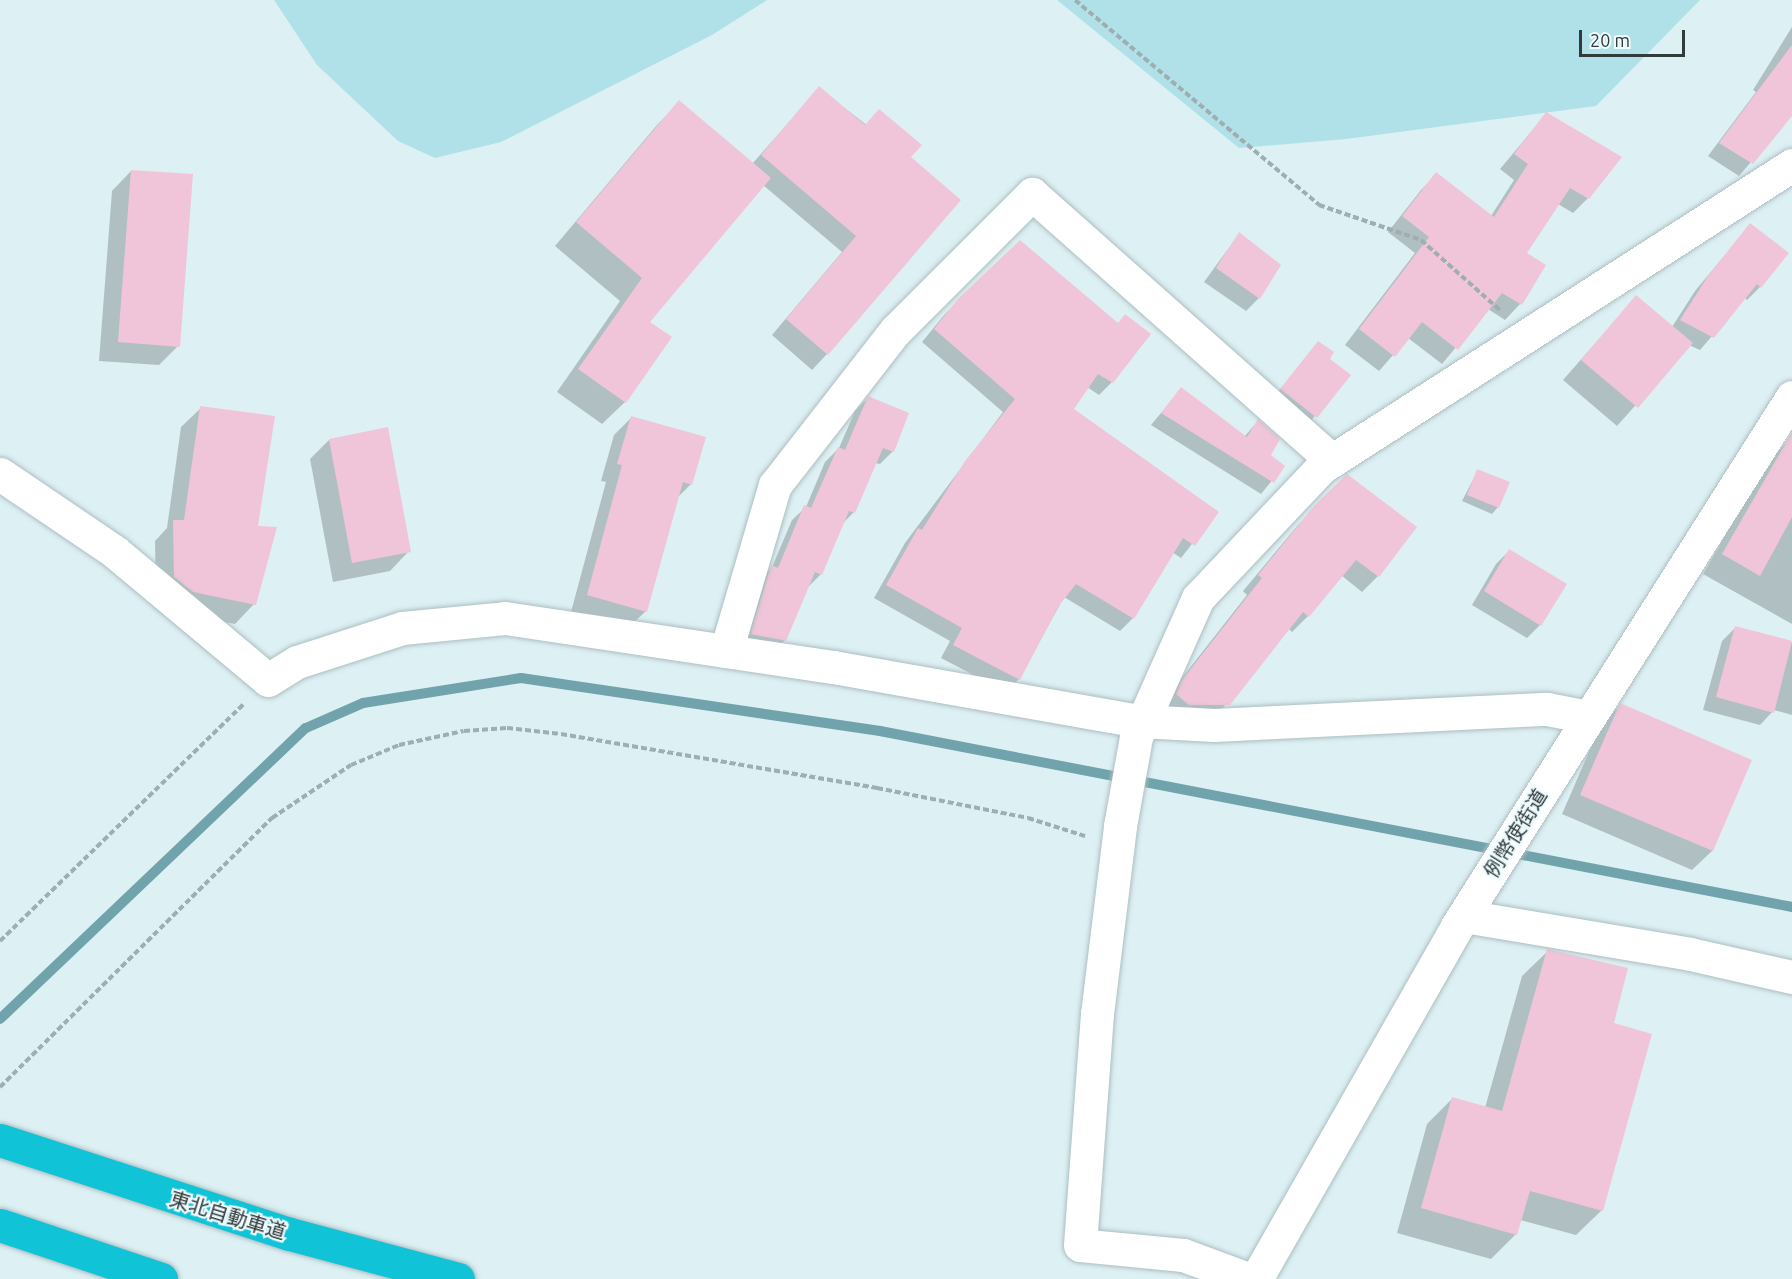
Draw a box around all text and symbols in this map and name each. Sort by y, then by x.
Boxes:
scale bar [1582,18,1688,56]
text: 20 m [1590,30,1630,50]
street label: 例幣使街道 [1478,784,1552,882]
street label: 東北自動車道 [167,1186,289,1244]

